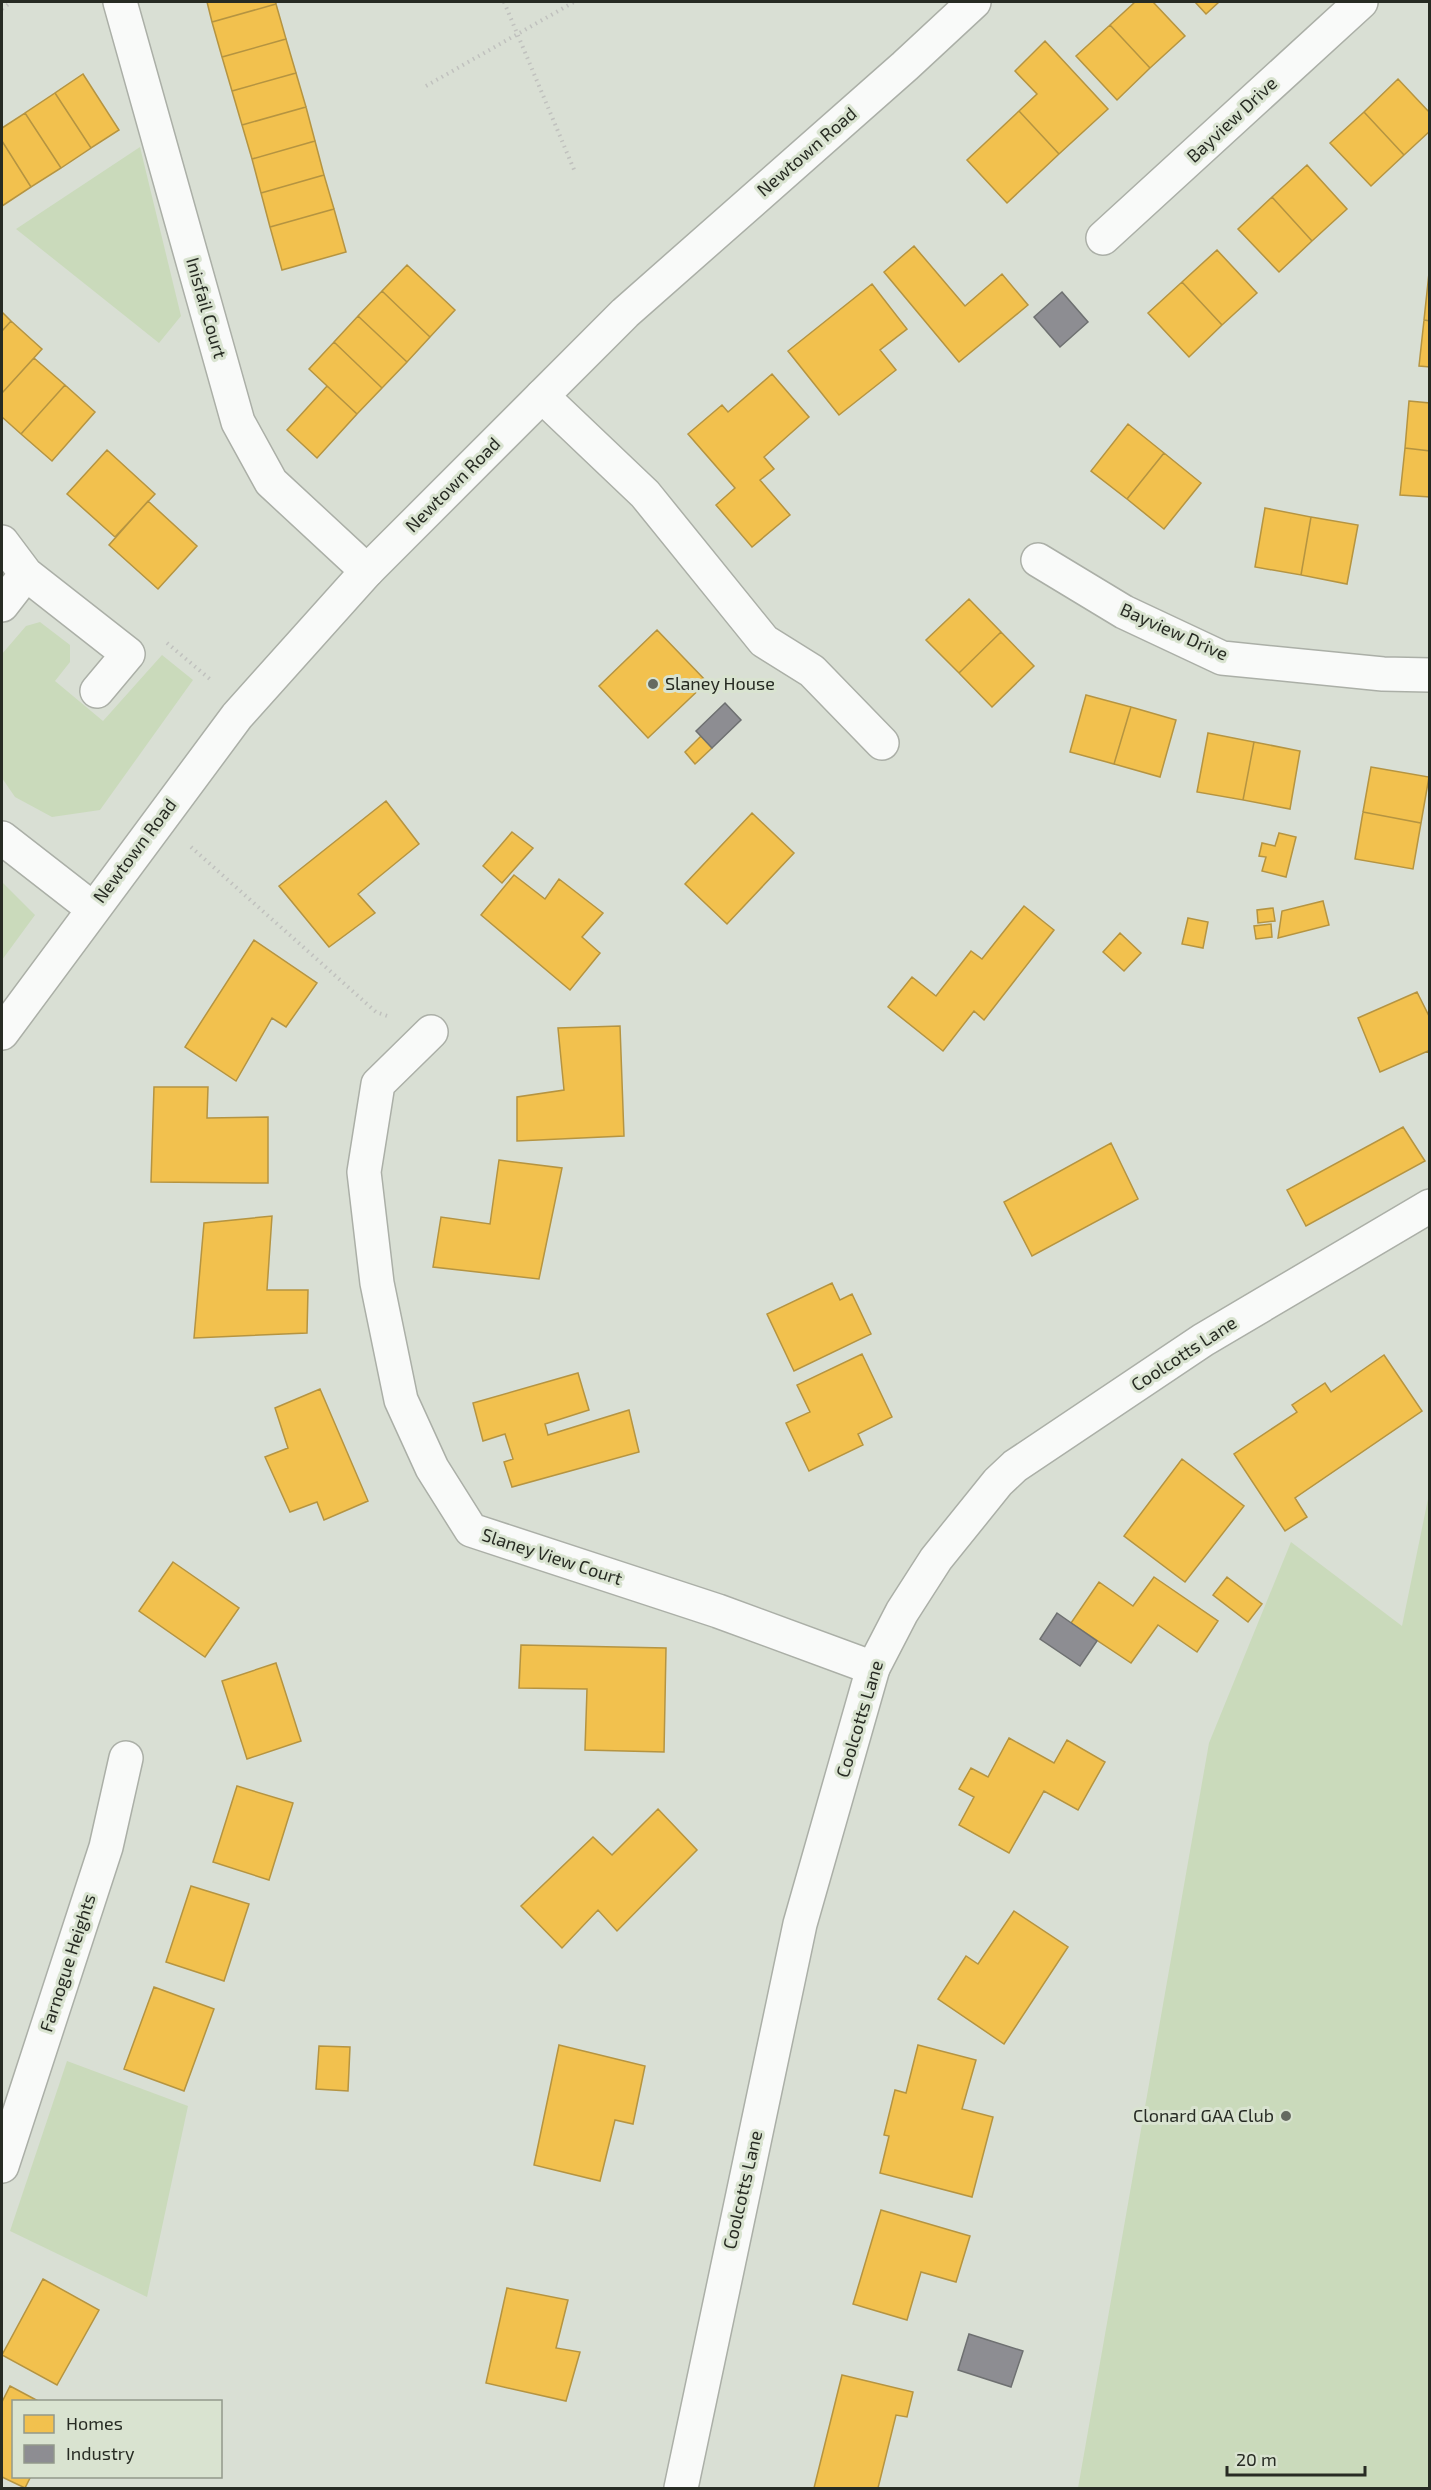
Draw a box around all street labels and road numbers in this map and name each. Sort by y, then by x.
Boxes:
street label: Bayview Drive [1182,72,1281,167]
street label: Newtown Road [752,102,861,201]
street label: Inisfail Court [182,255,232,361]
street label: Newtown Road [400,432,504,536]
street label: Bayview Drive [1117,598,1232,665]
street label: Newtown Road [88,794,181,907]
street label: Coolcotts Lane [1127,1311,1240,1395]
street label: Slaney View Court [479,1523,626,1589]
street label: Coolcotts Lane [831,1658,887,1780]
street label: Farnogue Heights [34,1891,100,2034]
street label: Coolcotts Lane [718,2128,766,2251]

